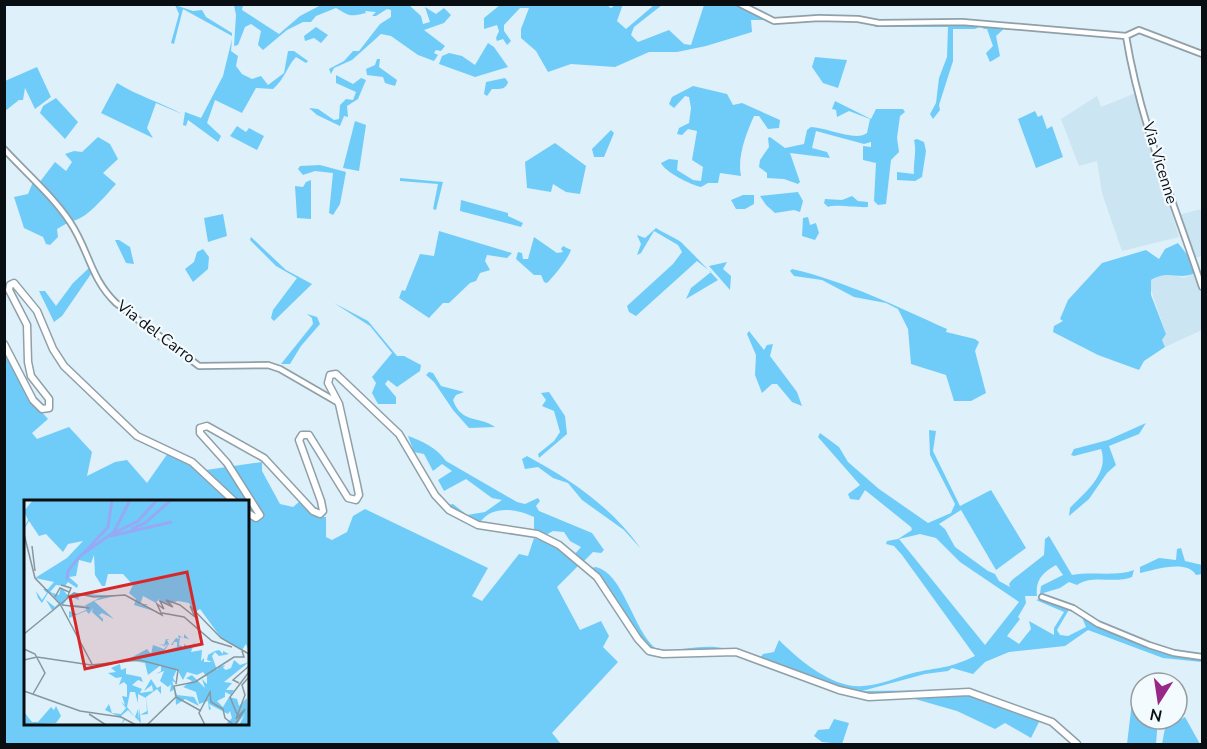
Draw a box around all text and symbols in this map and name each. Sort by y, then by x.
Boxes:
street label: Via Vicenne [1137,118,1183,207]
street label: Via del Carro [111,295,200,369]
inset map [24,500,249,725]
north arrow [1129,671,1189,731]
text: N [1148,703,1164,727]

